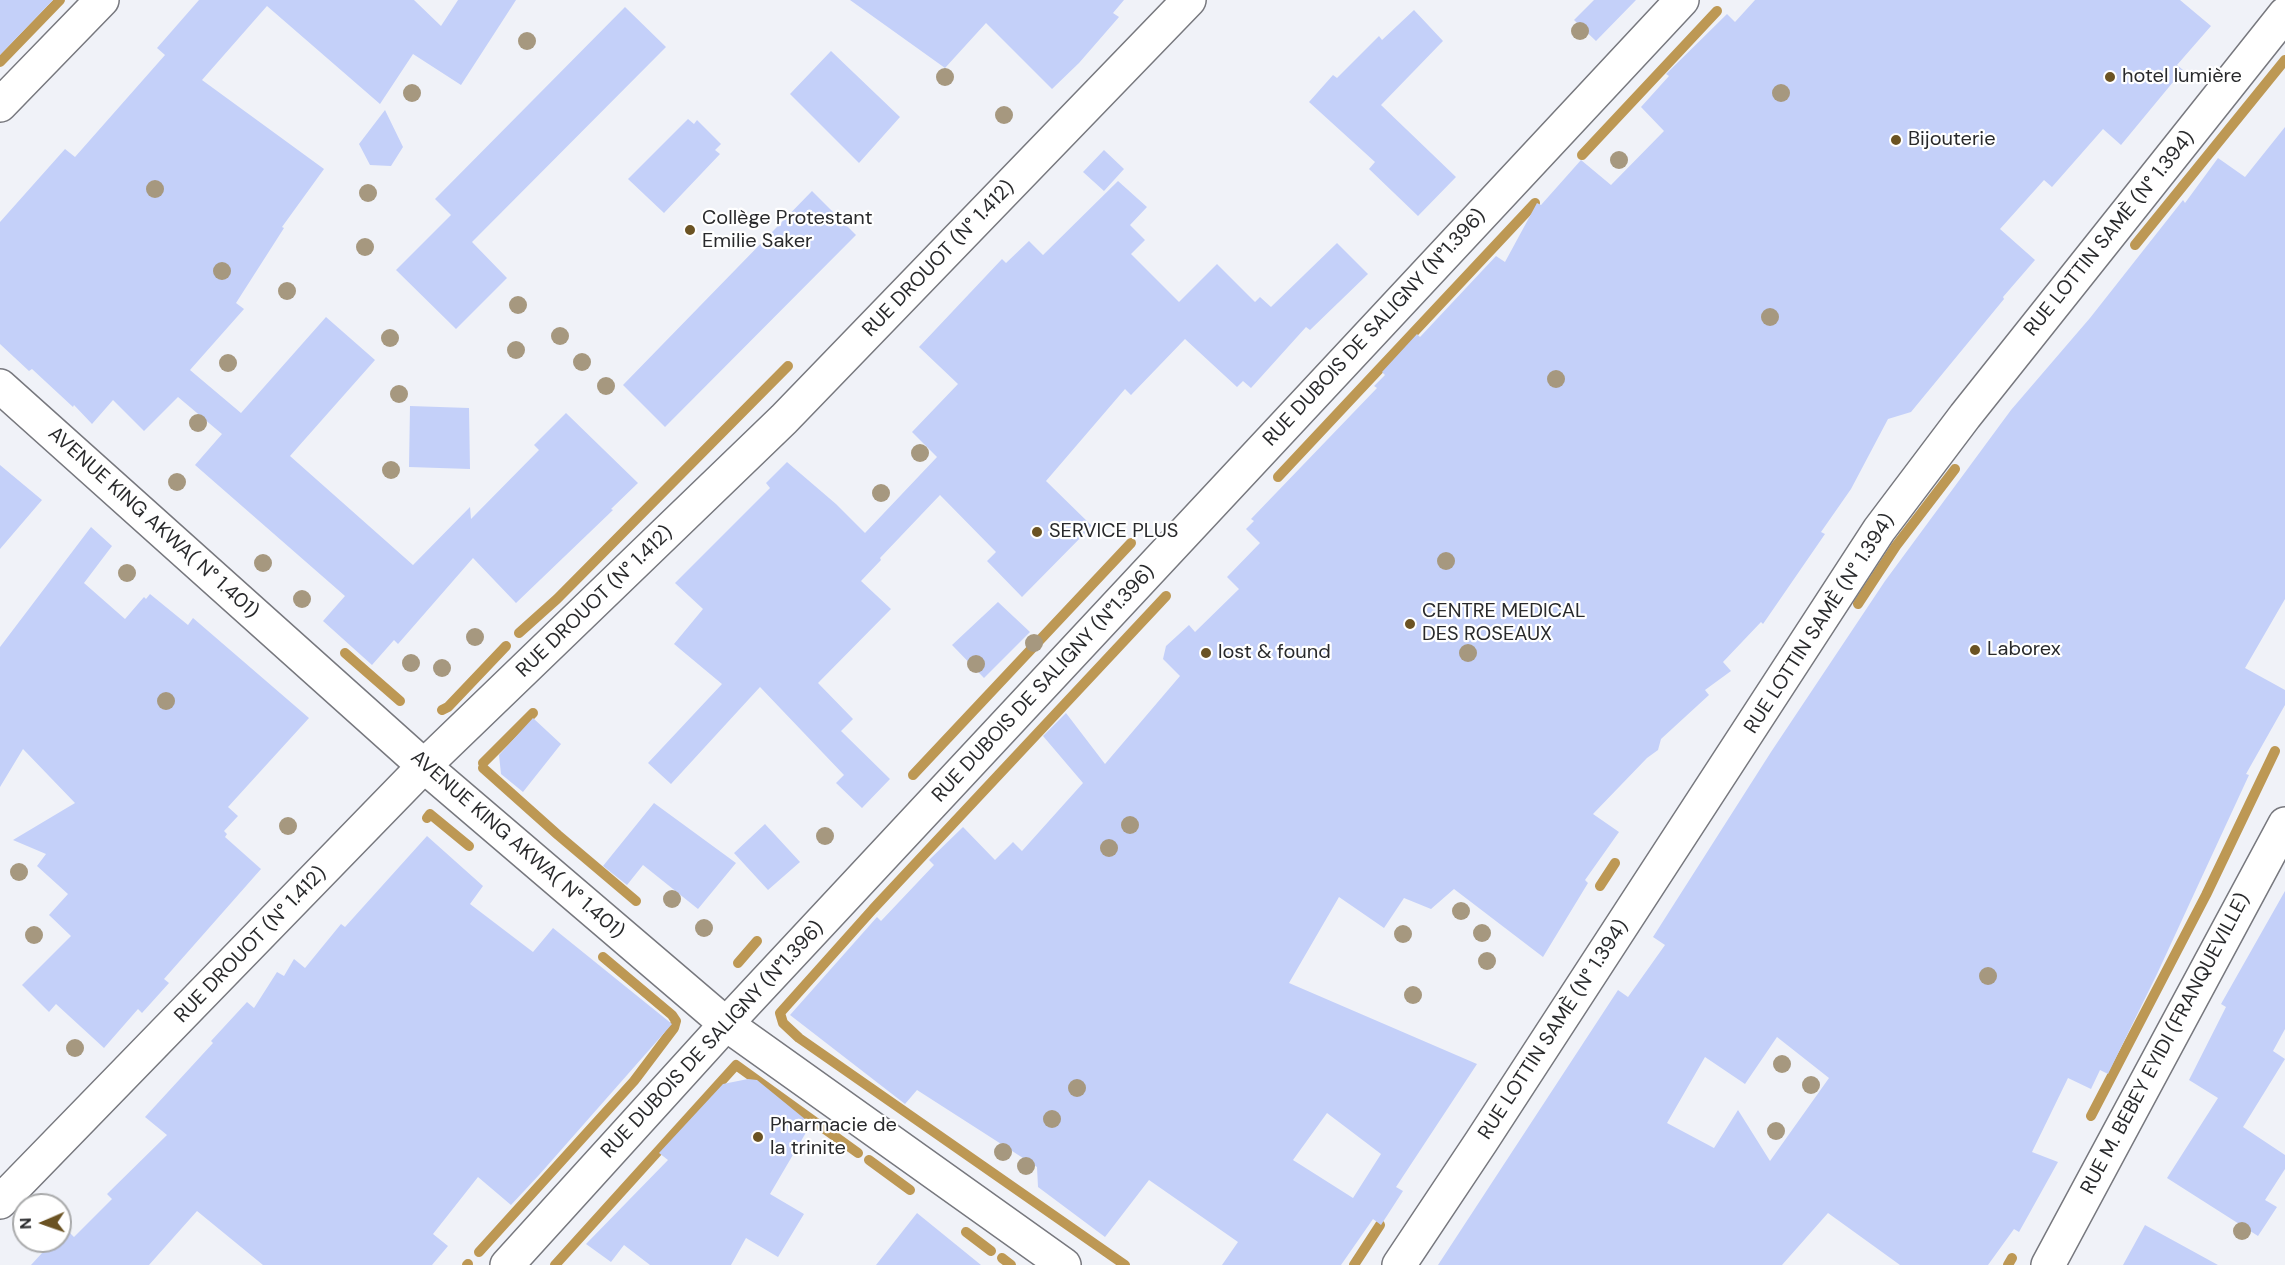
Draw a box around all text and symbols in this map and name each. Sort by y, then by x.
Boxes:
place label: hotel lumière [2122,65,2242,89]
marker: hotel lumière [2103,70,2117,84]
street label: RUE LOTTIN SAMÈ (N° 1.394) [2020,126,2200,342]
place label: Bijouterie [1908,128,1996,152]
marker: Bijouterie [1889,133,1903,147]
street label: RUE DROUOT (N° 1.412) [858,176,1020,342]
street label: RUE DUBOIS DE SALIGNY (N°1.396) [1259,204,1491,452]
place label: Collège Protestant Emilie Saker [702,207,872,254]
marker: Collège Protestant Emilie Saker [683,223,697,237]
street label: AVENUE KING AKWA( N° 1.401) [43,422,263,624]
street label: RUE LOTTIN SAMÈ (N° 1.394) [1740,510,1900,738]
place label: SERVICE PLUS [1049,520,1178,544]
street label: RUE DROUOT (N° 1.412) [512,521,678,683]
marker: SERVICE PLUS [1030,525,1044,539]
street label: RUE DUBOIS DE SALIGNY (N°1.396) [928,560,1160,808]
place label: CENTRE MEDICAL DES ROSEAUX [1422,600,1586,647]
marker: CENTRE MEDICAL DES ROSEAUX [1403,617,1417,631]
place label: Laborex [1987,638,2061,662]
place label: lost & found [1218,641,1331,665]
marker: Laborex [1968,643,1982,657]
marker: lost & found [1199,646,1213,660]
street label: AVENUE KING AKWA( N° 1.401) [405,746,629,944]
street label: RUE DROUOT (N° 1.412) [170,862,332,1028]
street label: RUE M. BEBEY EYIDI (FRANQUEVILLE) [2076,889,2256,1199]
street label: RUE DUBOIS DE SALIGNY (N°1.396) [597,916,829,1164]
street label: RUE LOTTIN SAMÈ (N° 1.394) [1474,916,1634,1144]
place label: Pharmacie de la trinite [770,1114,897,1161]
marker: Pharmacie de la trinite [751,1130,765,1144]
north arrow [12,1193,72,1253]
text: N [15,1217,36,1230]

